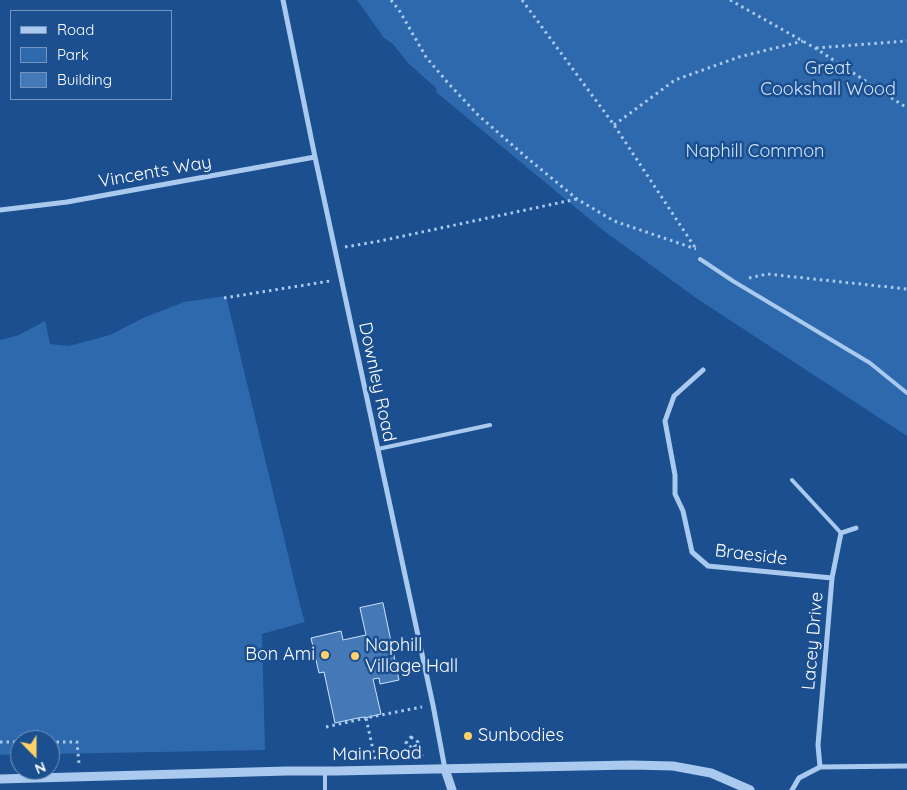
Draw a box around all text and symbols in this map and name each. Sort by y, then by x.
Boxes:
legend [10,10,172,100]
text: Road [57,20,94,39]
text: Park [57,45,89,64]
park label: Great Cookshall Wood [760,58,896,100]
text: Building [57,70,112,89]
park label: Naphill Common [686,141,824,163]
street label: Vincents Way [97,151,213,193]
street label: Downley Road [354,320,400,444]
street label: Braeside [714,540,788,570]
street label: Lacey Drive [798,591,828,691]
place label: Naphill Village Hall [365,635,458,678]
place label: Bon Ami [245,644,315,666]
marker: Bon Ami [319,649,331,661]
marker: Naphill Village Hall [349,650,361,662]
place label: Sunbodies [478,725,564,747]
north arrow [10,730,60,780]
marker: Sunbodies [462,730,474,742]
street label: Main Road [332,742,422,766]
text: N [32,758,48,778]

